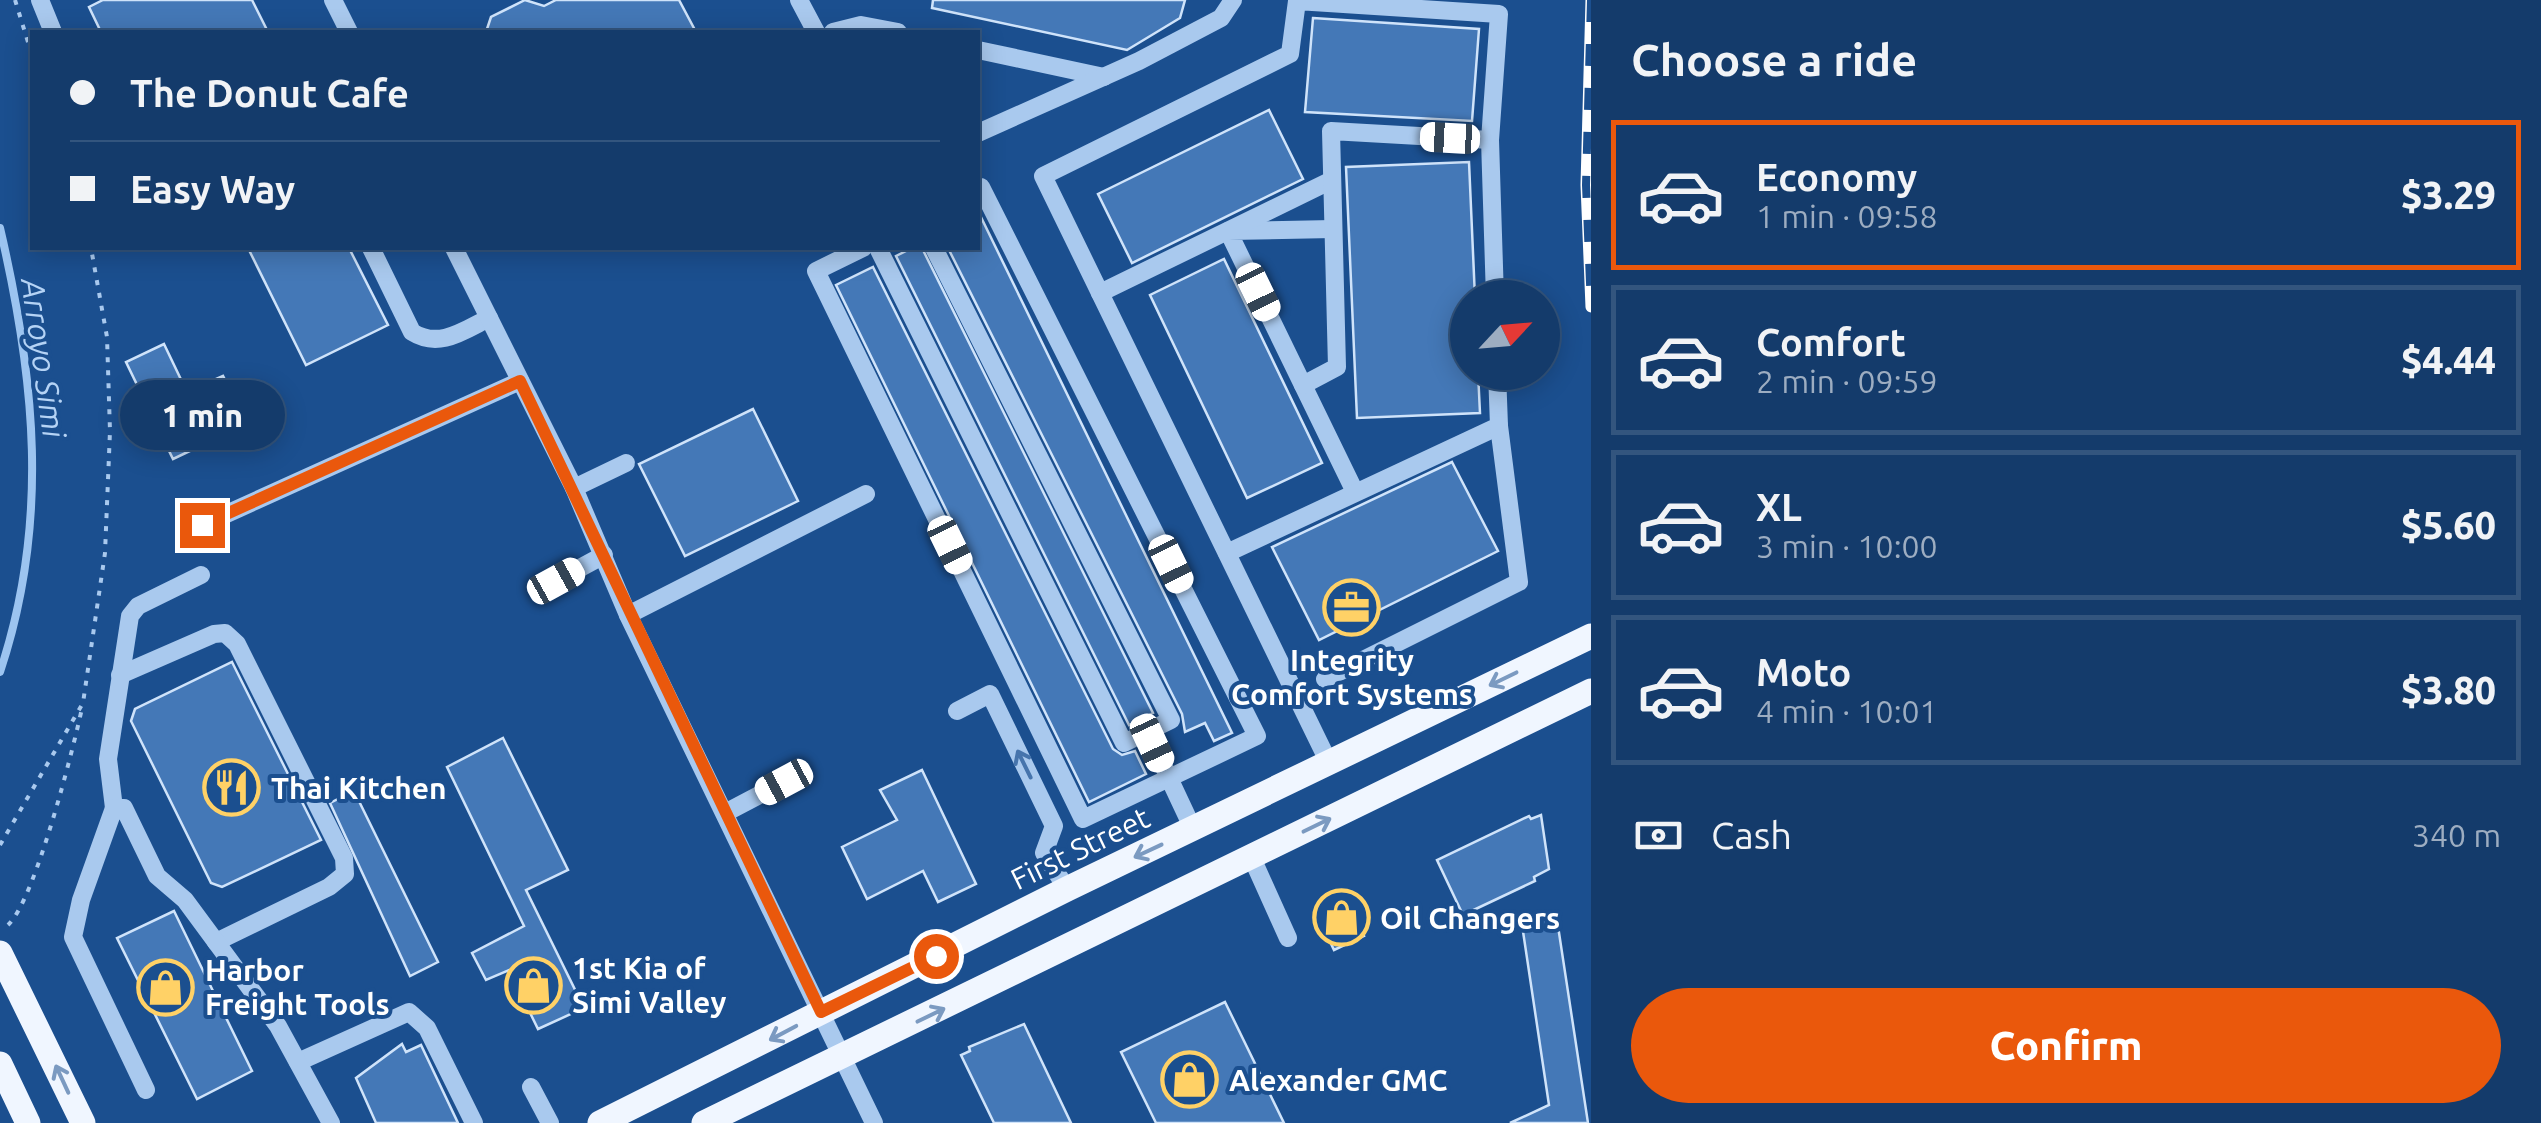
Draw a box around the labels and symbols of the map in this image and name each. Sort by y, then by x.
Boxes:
car [1419,121,1481,155]
car [1231,258,1285,326]
water label: Arroyo Simi [15,274,73,441]
north arrow [1450,280,1560,390]
callout: 1 min [120,380,284,450]
route end [180,503,225,548]
car [923,511,977,579]
car [1144,530,1198,598]
car [522,553,590,609]
office icon: Integrity Comfort Systems [1322,577,1382,637]
place label: Integrity Comfort Systems [1231,643,1473,711]
one-way arrow [1489,670,1519,689]
car [1126,709,1178,777]
one-way arrow [1014,750,1033,779]
car [750,755,818,809]
restaurant icon: Thai Kitchen [202,758,262,818]
place label: Thai Kitchen [271,771,447,805]
street label: First Street [1005,800,1155,896]
one-way arrow [1302,815,1332,834]
one-way arrow [1134,842,1164,861]
shop icon: Oil Changers [1311,888,1371,948]
place label: Oil Changers [1380,901,1560,935]
route start [914,934,959,979]
place label: 1st Kia of Simi Valley [572,951,726,1019]
place label: Harbor Freight Tools [205,953,390,1021]
shop icon: 1st Kia of Simi Valley [503,955,563,1015]
shop icon: Harbor Freight Tools [136,957,196,1017]
one-way arrow [916,1005,945,1024]
one-way arrow [768,1023,798,1043]
shop icon: Alexander GMC [1160,1050,1220,1110]
place label: Alexander GMC [1229,1063,1447,1097]
one-way arrow [52,1065,71,1095]

